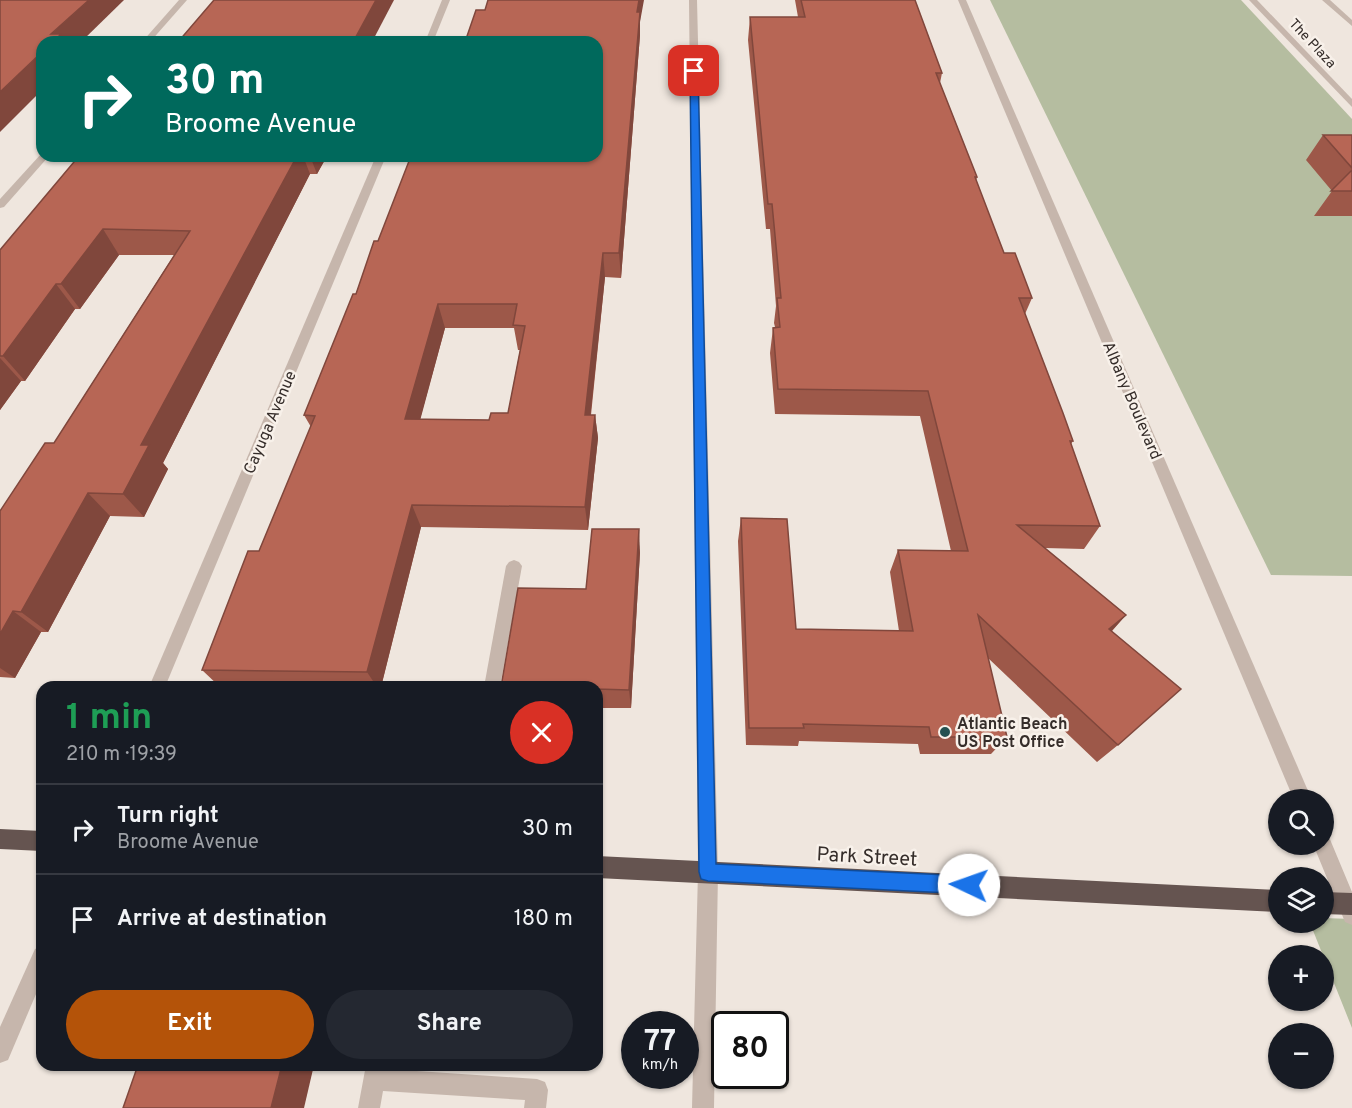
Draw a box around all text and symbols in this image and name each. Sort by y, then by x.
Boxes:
street label: The Plaza [1285,16,1339,72]
pin [668,45,719,96]
icon: arrive [677,54,710,87]
text: 30 m [165,56,264,109]
icon: right [66,60,144,138]
text: Broome Avenue [165,108,356,142]
street label: Albany Boulevard [1097,339,1165,463]
street label: Cayuga Avenue [240,368,302,477]
text: 1 min [66,696,152,742]
button: close [510,701,573,764]
place label: Atlantic Beach US Post Office [957,715,1067,753]
marker: Atlantic Beach US Post Office [938,725,952,739]
text: 210 m · 19:39 [66,742,177,768]
map controls [1268,789,1334,1089]
button: search [1268,789,1334,855]
text: Turn right [117,803,219,830]
icon: right [66,813,99,846]
text: 30 m [522,816,573,843]
text: Broome Avenue [117,830,259,856]
street label: Park Street [816,842,918,874]
position arrow [937,853,1001,917]
button: layers [1268,867,1334,933]
icon: arrive [66,903,99,936]
text: Arrive at destination [117,906,327,933]
text: 180 m [514,906,573,933]
button: + [1268,945,1334,1011]
button: Exit [66,990,314,1059]
button: Share [326,990,573,1059]
speed limit sign: 80 [711,1011,789,1089]
button: − [1268,1023,1334,1089]
text: 77 [644,1024,676,1061]
text: km/h [642,1056,678,1075]

